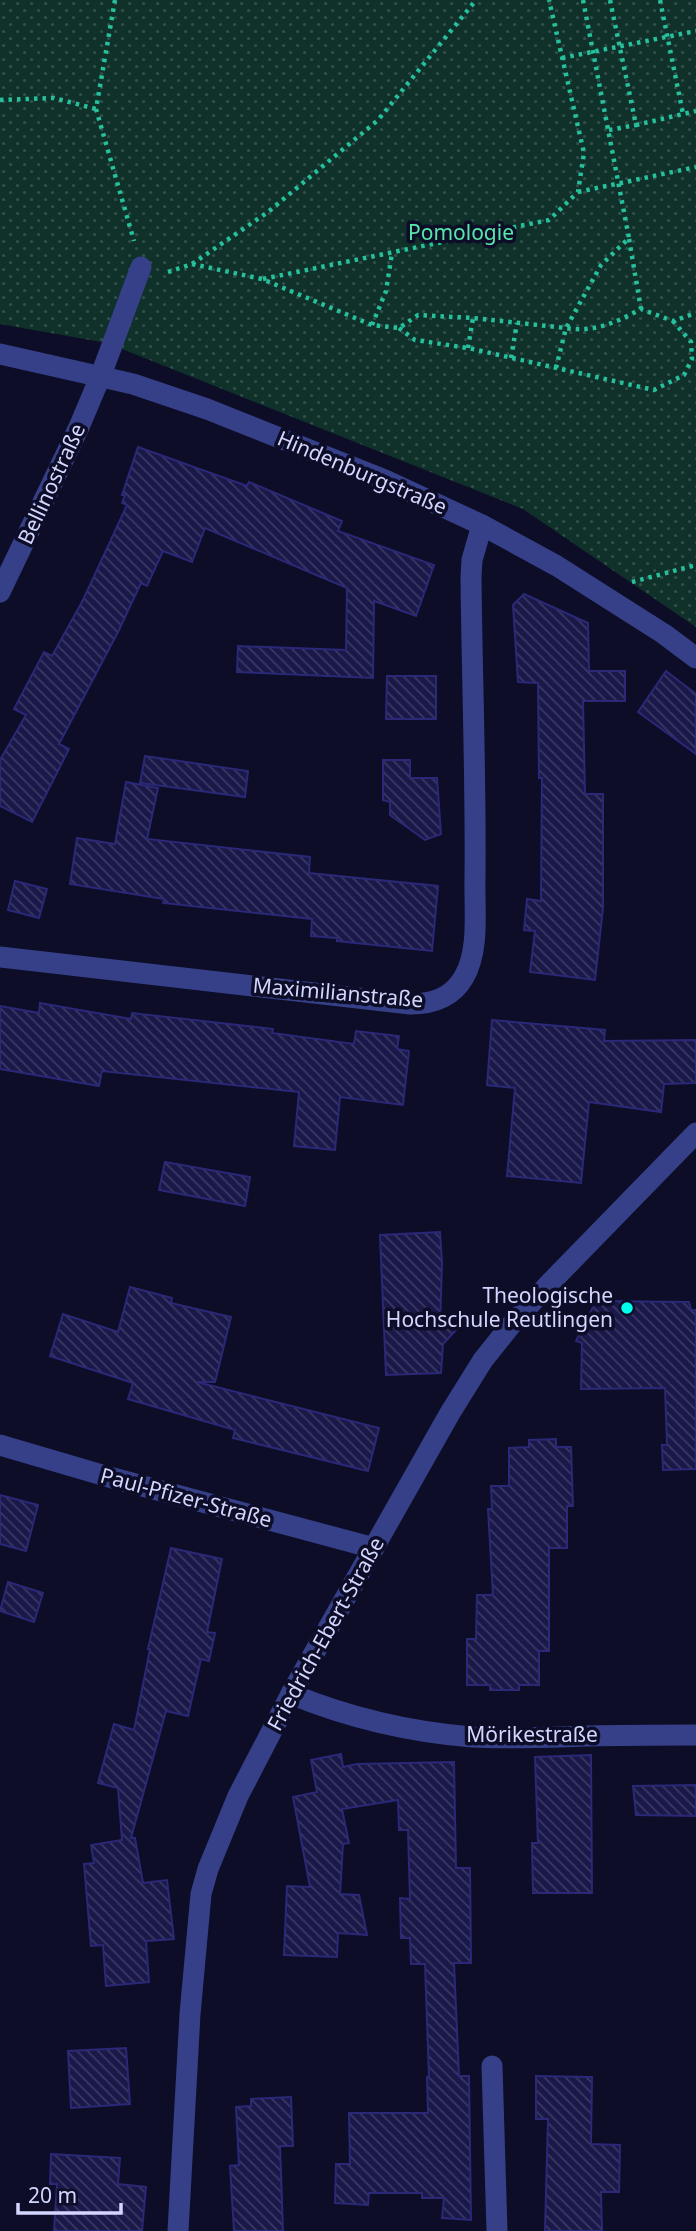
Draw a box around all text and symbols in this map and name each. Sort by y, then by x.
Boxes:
park label: Pomologie [408,218,514,246]
street label: Bellinostraße [11,419,91,548]
street label: Hindenburgstraße [273,424,452,520]
street label: Maximilianstraße [252,971,424,1013]
place label: Theologische Hochschule Reutlingen [386,1281,613,1333]
marker: Theologische Hochschule Reutlingen [619,1300,635,1316]
street label: Paul-Pfizer-Straße [97,1461,275,1533]
street label: Friedrich-Ebert-Straße [260,1532,390,1735]
street label: Mörikestraße [466,1720,598,1748]
scale bar [18,2172,121,2216]
text: 20 m [28,2181,77,2209]

